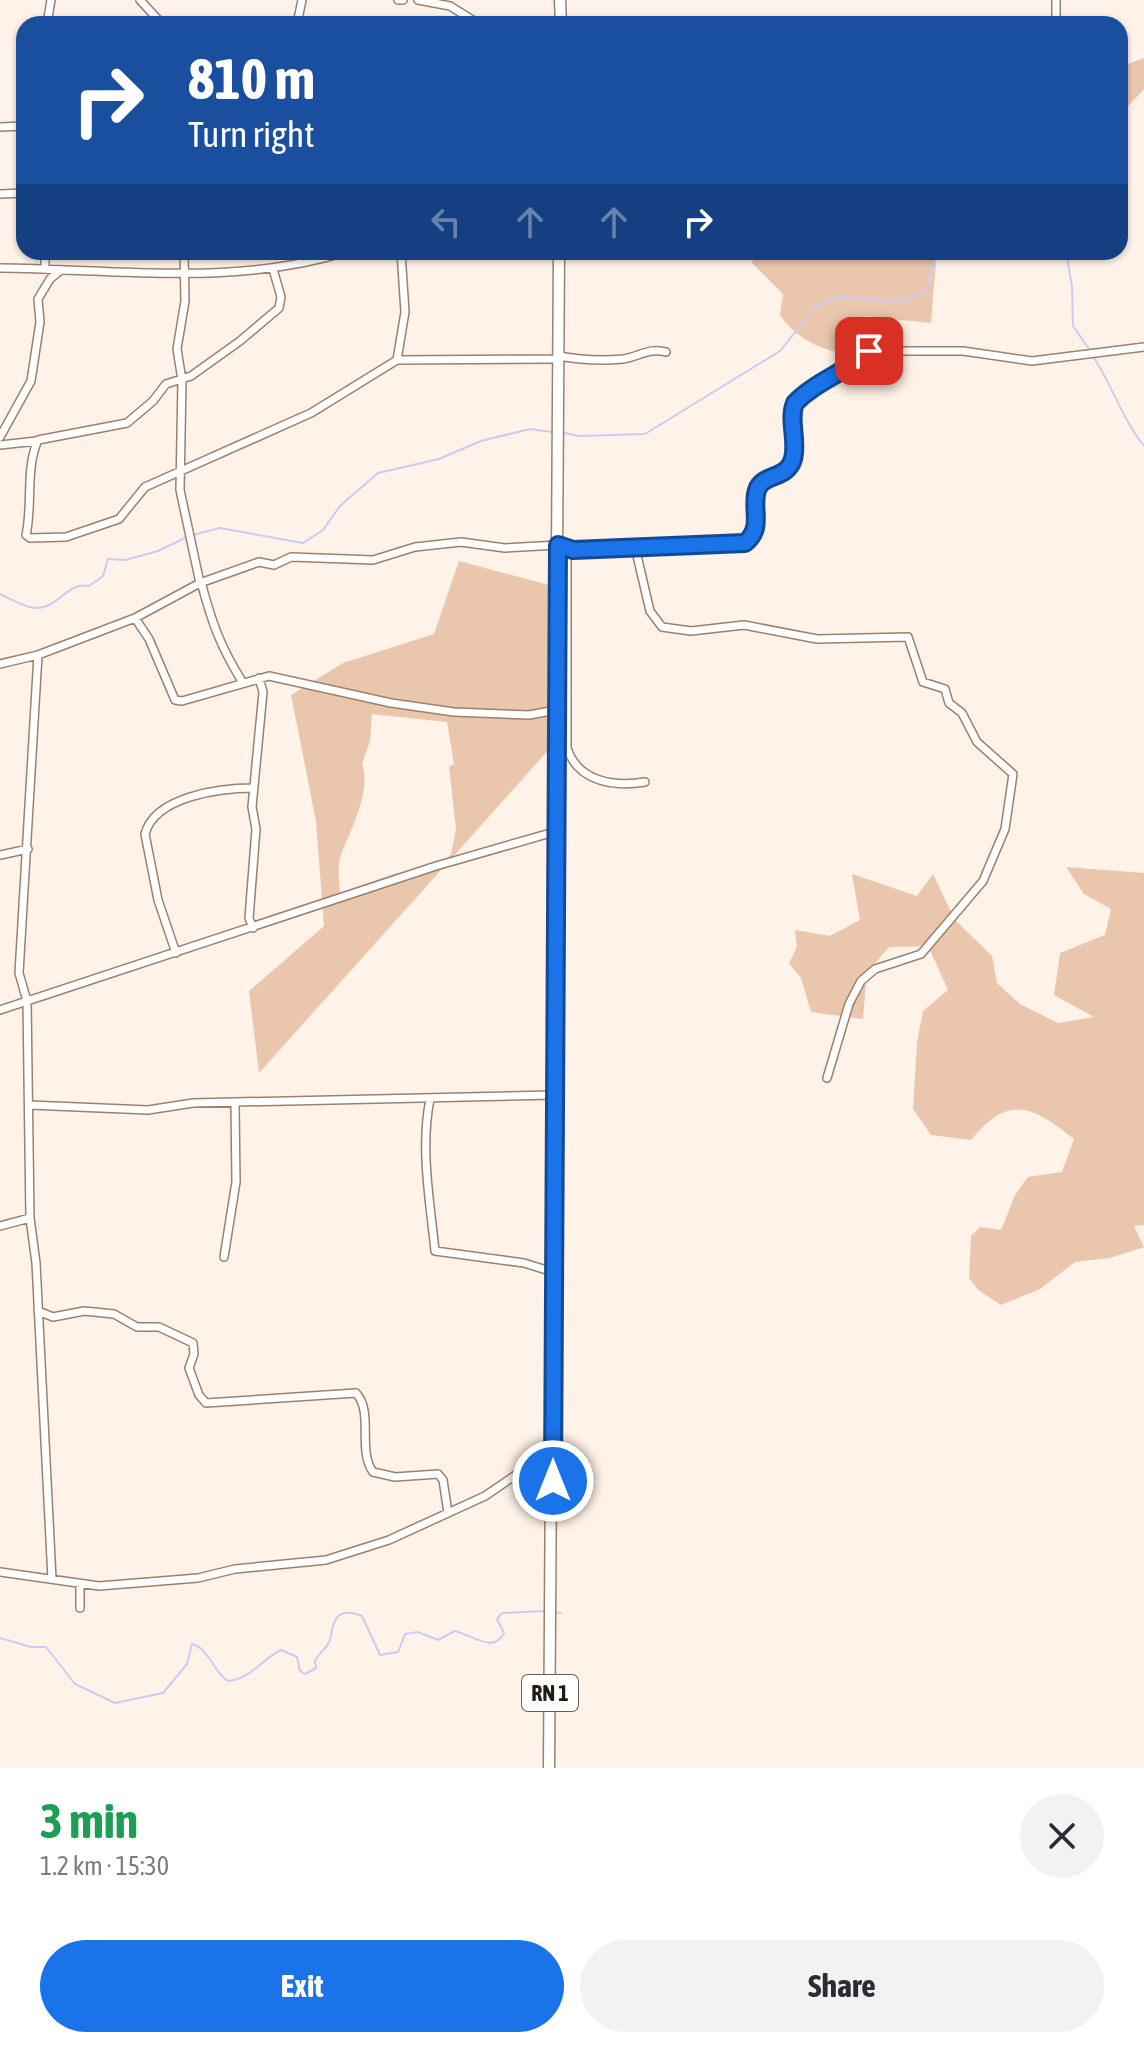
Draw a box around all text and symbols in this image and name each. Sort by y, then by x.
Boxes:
text: 810 m [188,47,315,111]
icon: right [56,48,160,152]
text: Turn right [188,113,315,155]
icon: left [424,200,468,244]
icon: ahead [508,200,552,244]
icon: ahead [592,200,636,244]
icon: right [676,200,720,244]
pin [835,317,903,385]
icon: arrive [847,329,891,373]
position arrow [511,1439,595,1523]
road number: RN 1 [522,1675,578,1711]
text: 3 min [40,1793,138,1848]
button: close [1020,1794,1104,1878]
text: 1.2 km · 15:30 [40,1851,169,1881]
button: Exit [40,1940,564,2032]
button: Share [580,1940,1104,2032]

